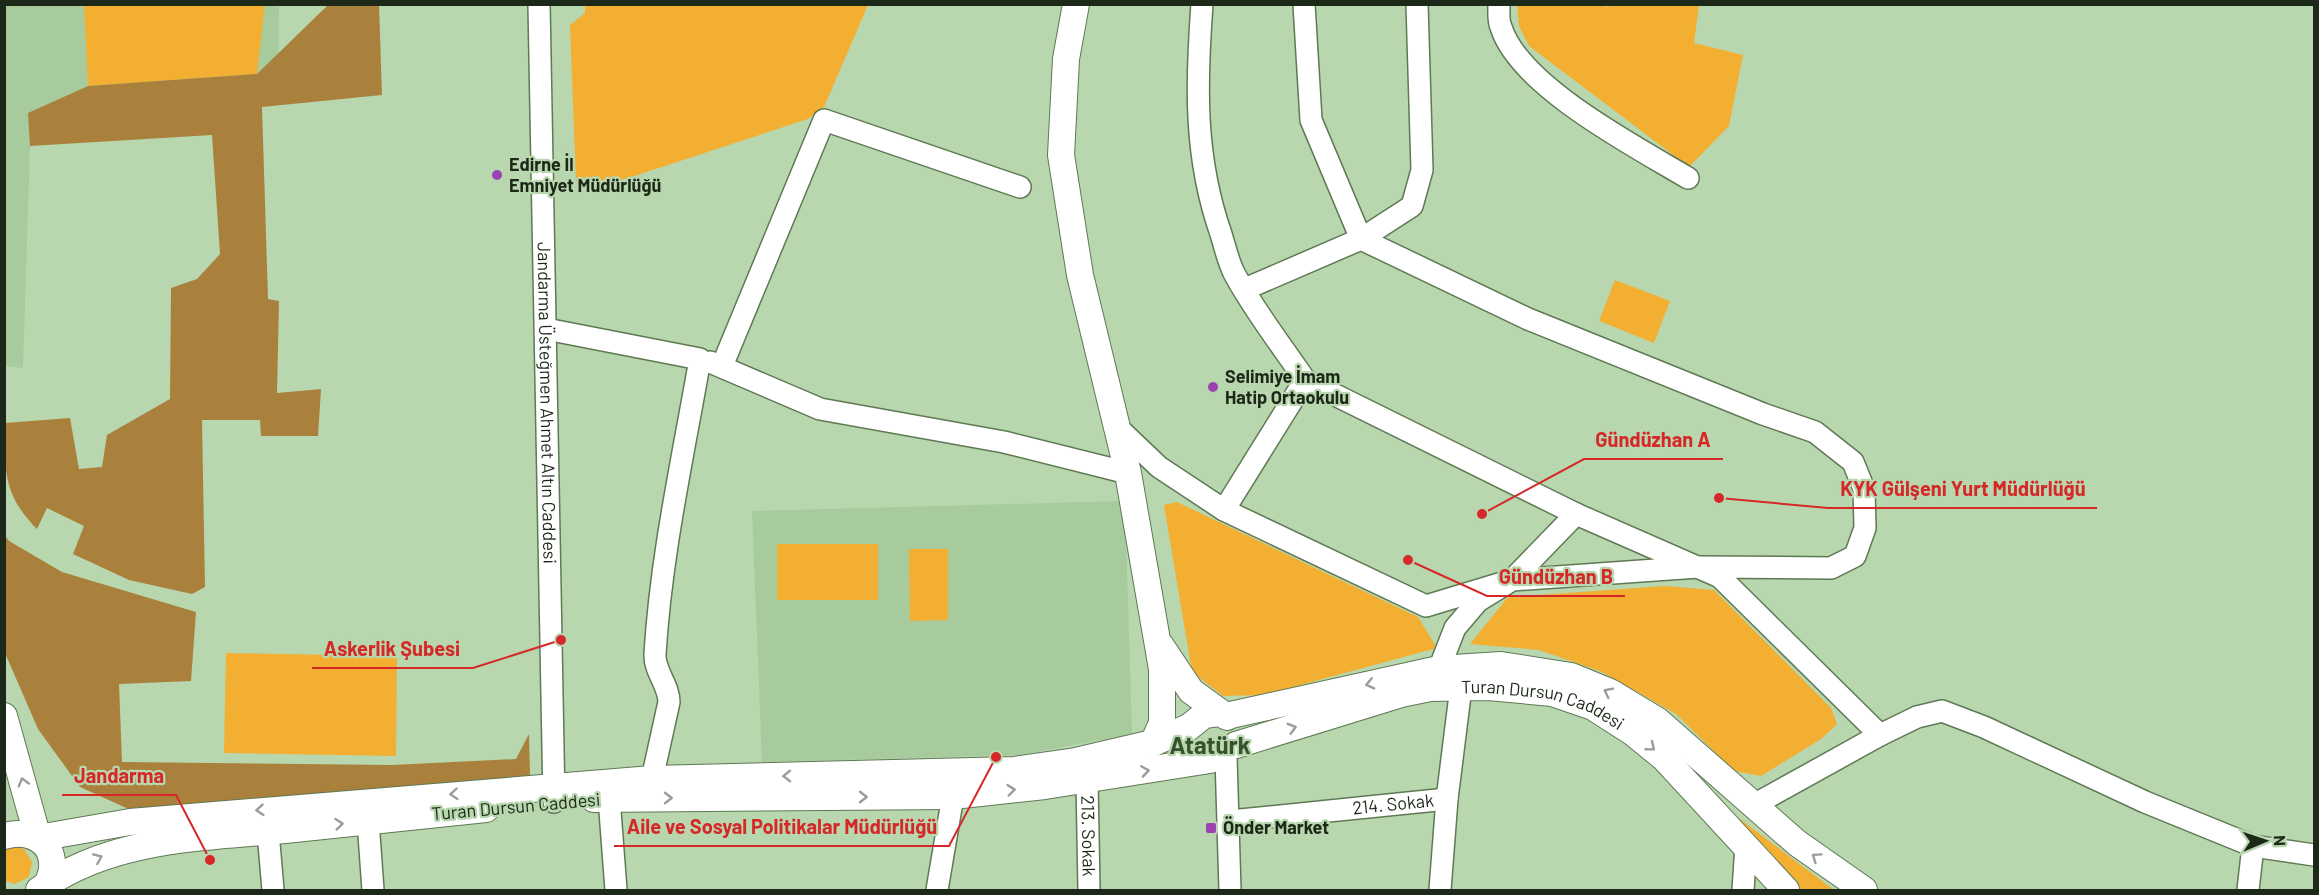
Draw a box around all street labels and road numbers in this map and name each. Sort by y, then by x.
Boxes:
street label: Jandarma Üsteğmen Ahmet Altın Caddesi [533,242,562,564]
street label: Turan Dursun Caddesi [1461,675,1629,734]
street label: Turan Dursun Caddesi [431,788,601,824]
street label: 214. Sokak [1351,788,1435,819]
street label: 213. Sokak [1077,795,1101,877]

